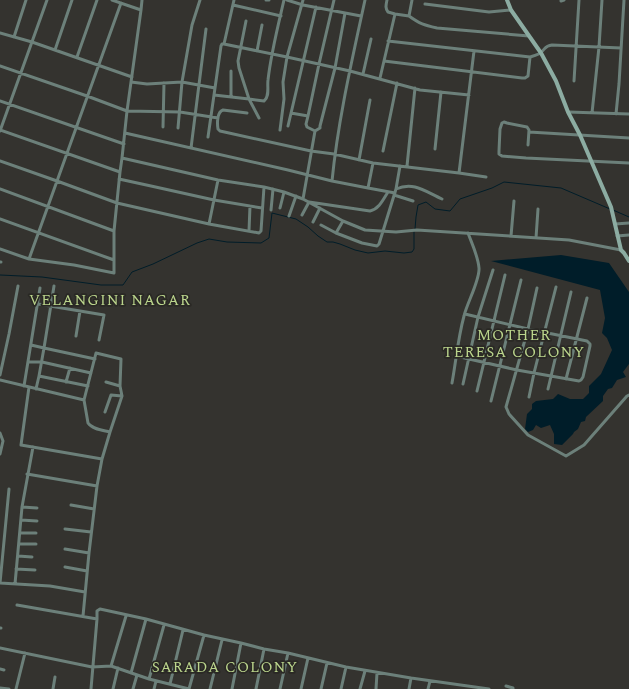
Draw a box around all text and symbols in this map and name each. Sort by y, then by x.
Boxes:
district label: VELANGINI NAGAR [29,289,191,312]
district label: MOTHER TERESA COLONY [443,324,585,364]
district label: SARADA COLONY [152,656,298,679]

